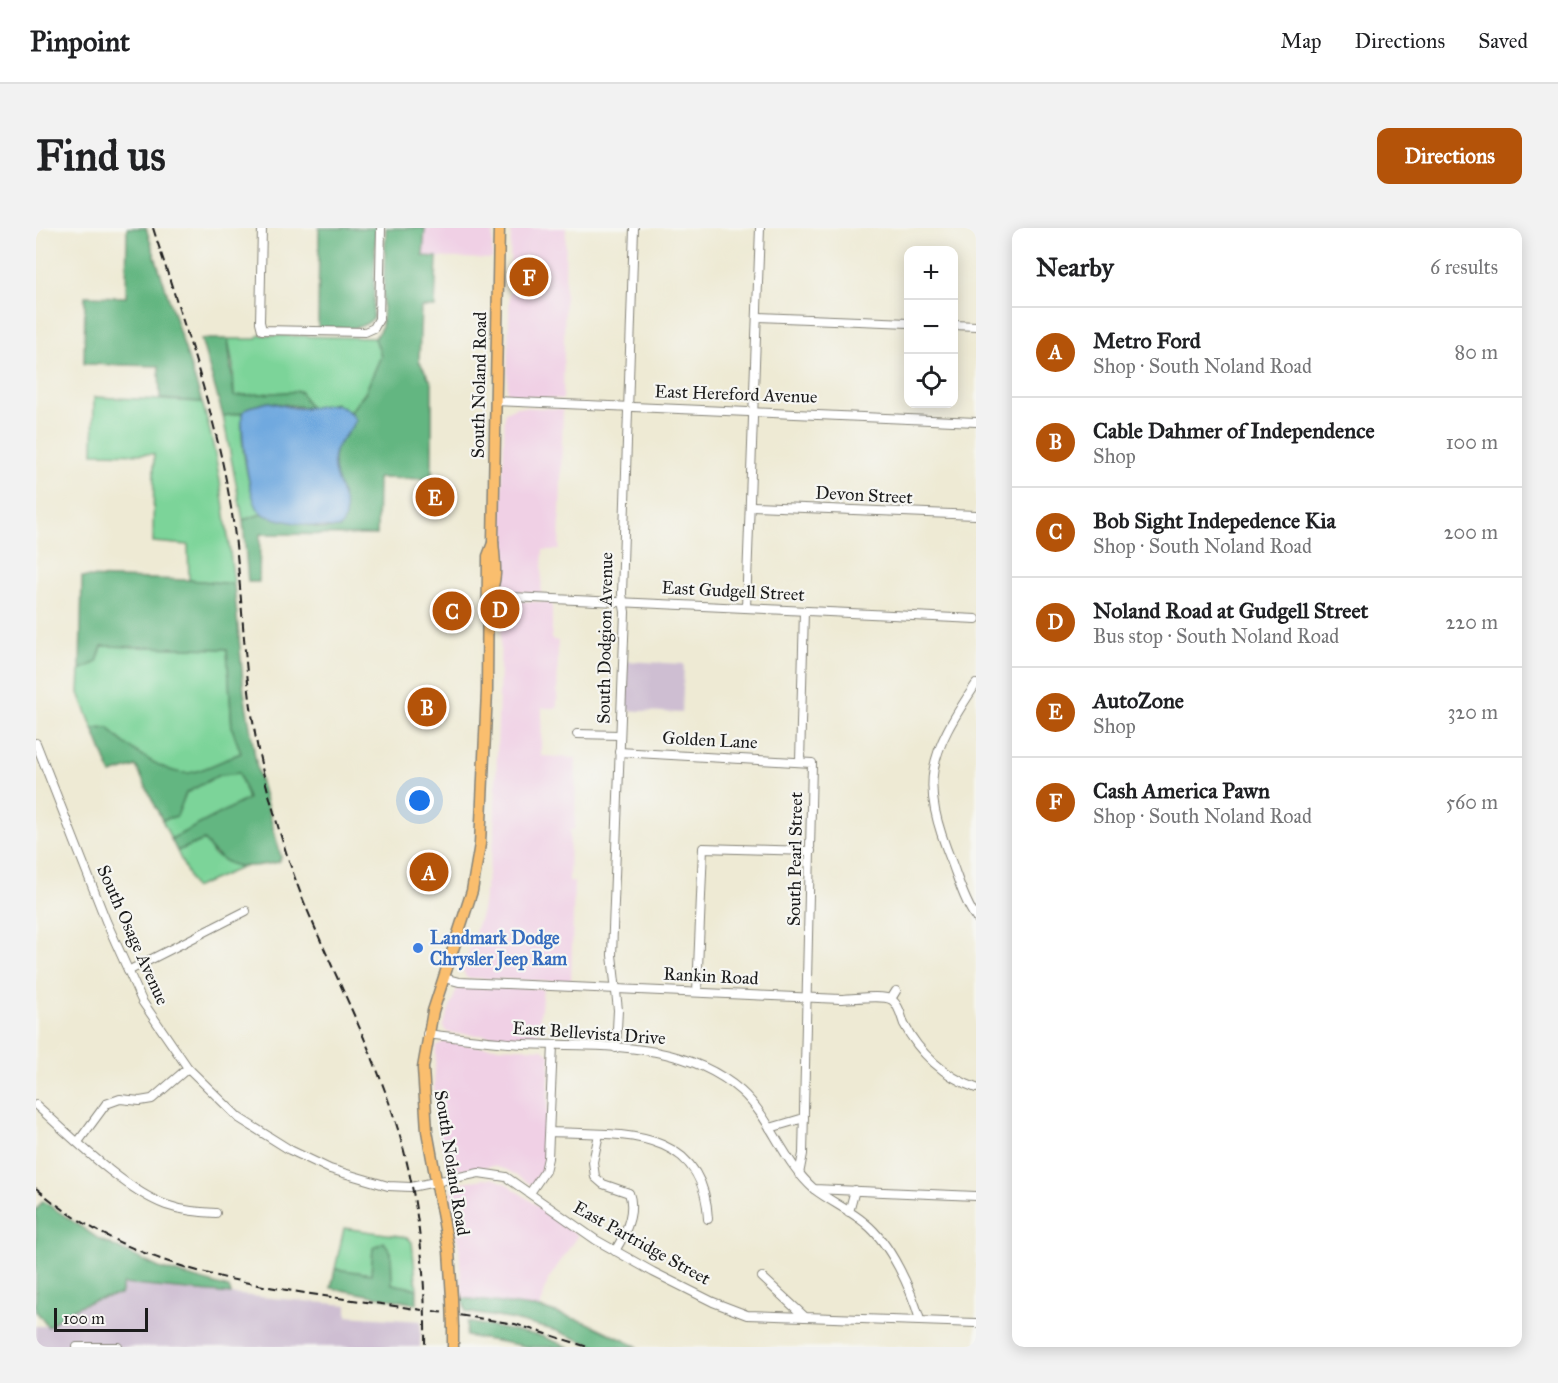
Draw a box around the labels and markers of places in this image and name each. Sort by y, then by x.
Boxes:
pin: F [510,254,548,300]
pin: E [416,474,454,520]
pin: D [480,586,520,632]
pin: C [432,588,472,634]
pin: B [408,684,446,730]
pin: A [410,850,448,894]
place label: Landmark Dodge Chrysler Jeep Ram [430,927,568,971]
marker: Landmark Dodge Chrysler Jeep Ram [411,941,425,955]

